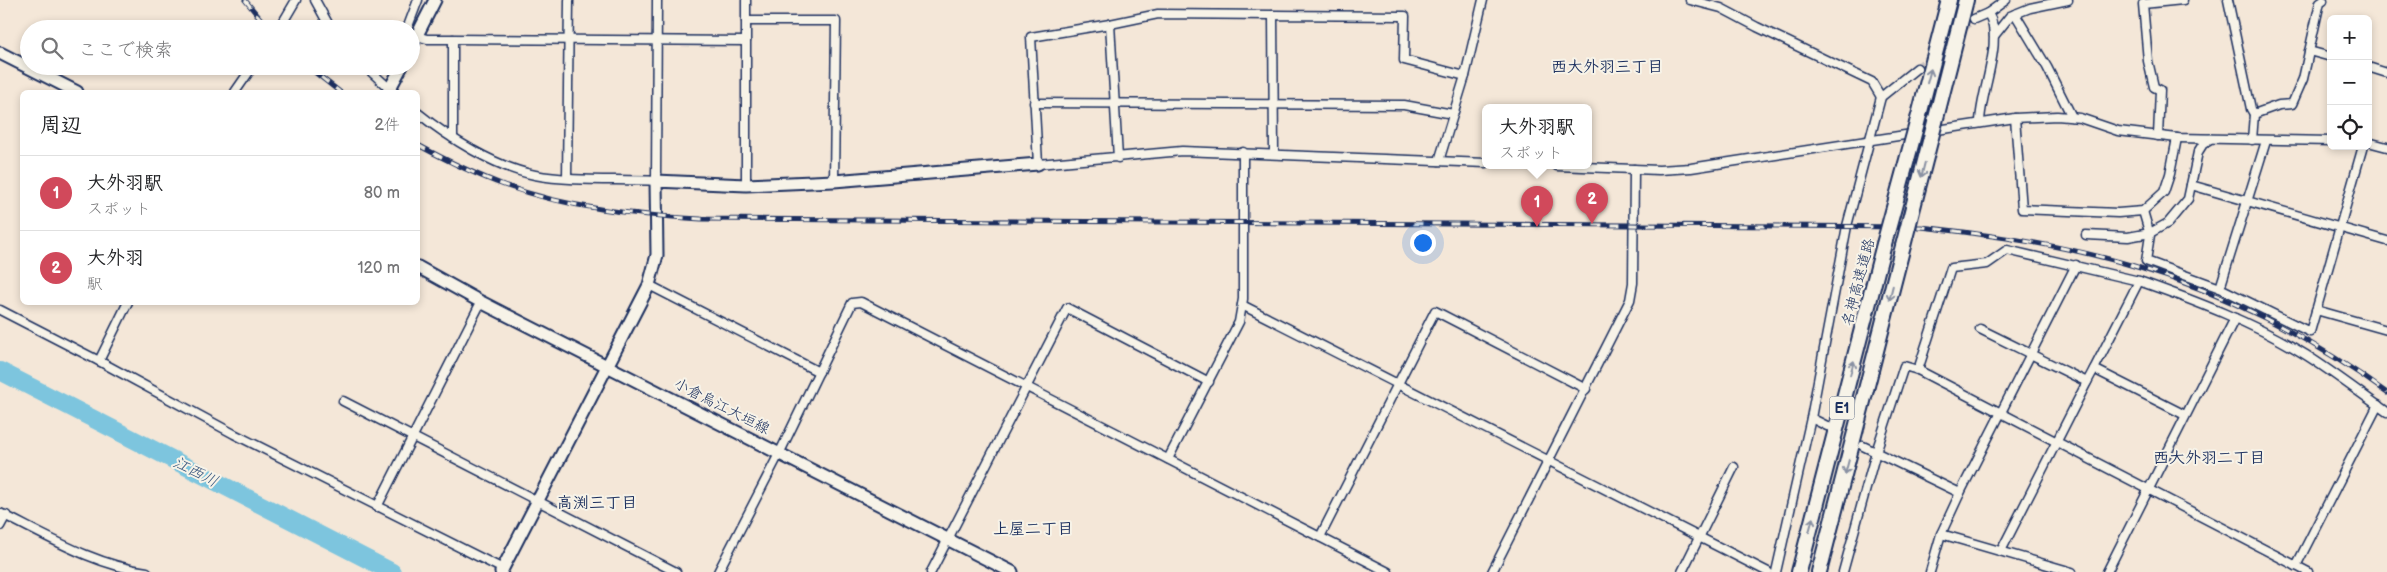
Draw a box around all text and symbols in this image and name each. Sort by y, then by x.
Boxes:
map controls [2327,15,2372,150]
button: + [2327,15,2372,60]
search box [20,20,420,75]
icon: search [38,34,66,62]
text: ここで検索 [78,39,173,62]
district label: 西大外羽三丁目 [1551,58,1663,77]
button: − [2327,60,2372,105]
one-way arrow [1925,68,1934,84]
popup [1482,104,1592,169]
button: locate [2327,105,2372,150]
text: 周辺 [40,113,82,138]
text: 2件 [375,116,400,135]
text: 大外羽駅 [1499,116,1575,139]
text: スポット [1499,144,1563,163]
one-way arrow [1917,161,1927,177]
text: 大外羽駅 [87,172,163,195]
pin: 2 [1576,183,1608,224]
text: 1 [53,184,59,203]
text: 80 m [364,184,400,203]
pin: 1 [1521,186,1553,227]
text: スポット [87,200,151,219]
your location [1410,230,1436,256]
street label: 名神高速道路 [1838,236,1879,328]
text: 大外羽 [87,247,144,270]
text: 2 [51,259,61,278]
text: 120 m [357,259,400,278]
text: 駅 [87,275,103,294]
one-way arrow [1886,285,1895,301]
one-way arrow [1848,360,1857,376]
street label: 小倉烏江大垣線 [671,374,773,439]
road number: E1 [1830,396,1854,419]
district label: 西大外羽二丁目 [2153,449,2265,468]
water label: 江西川 [170,453,221,492]
one-way arrow [1841,459,1851,475]
district label: 高渕三丁目 [557,494,637,513]
one-way arrow [1807,517,1817,533]
district label: 上屋二丁目 [993,520,1073,539]

